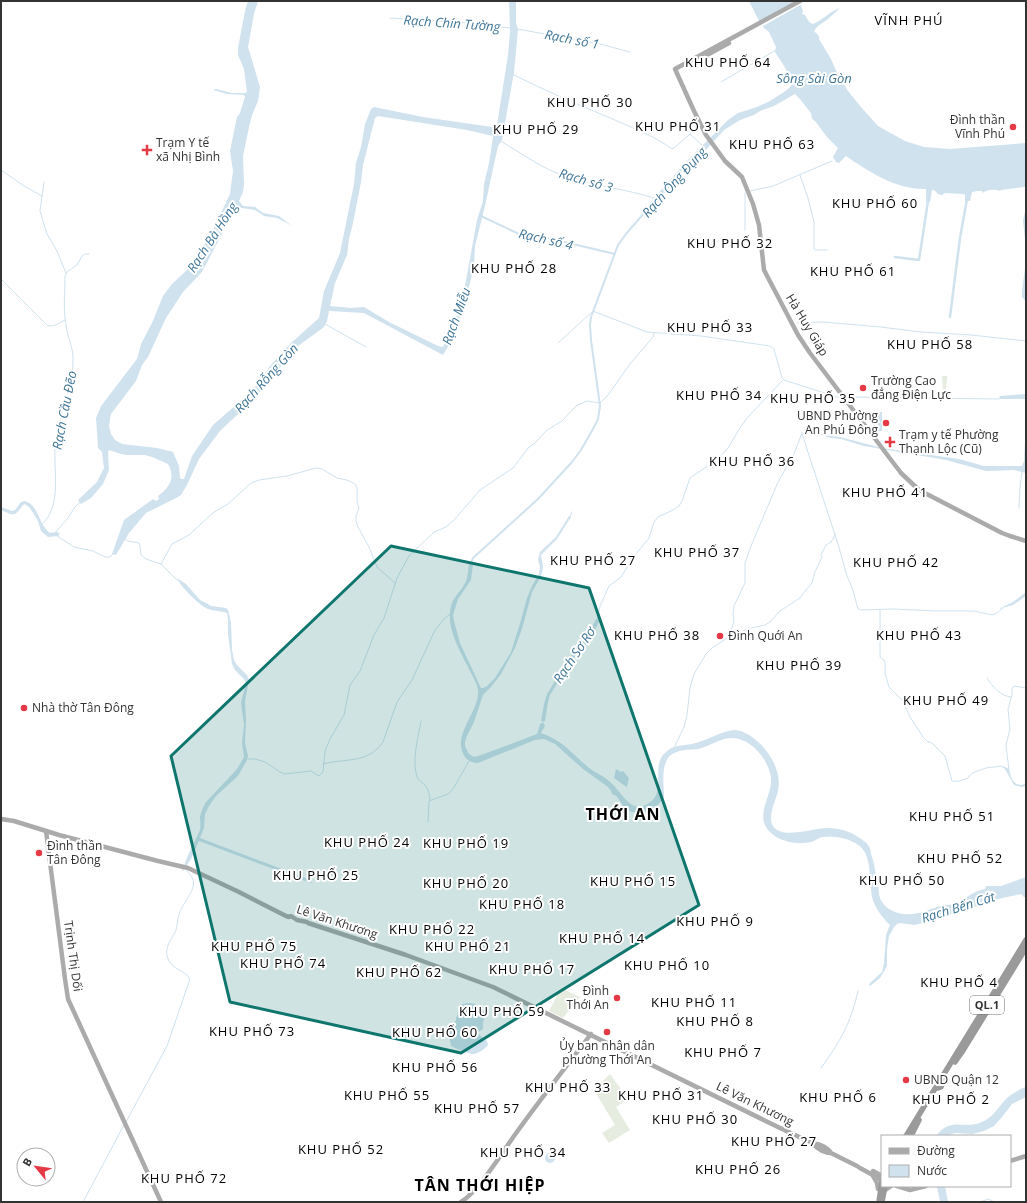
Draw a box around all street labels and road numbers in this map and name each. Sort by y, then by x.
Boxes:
street label: Hà Huy Giáp [782,290,833,359]
street label: Lê Văn Khương [294,900,380,943]
street label: Trịnh Thị Dối [60,919,87,992]
road number: QL.1 [970,996,1004,1014]
street label: Lê Văn Khương [714,1077,797,1130]

